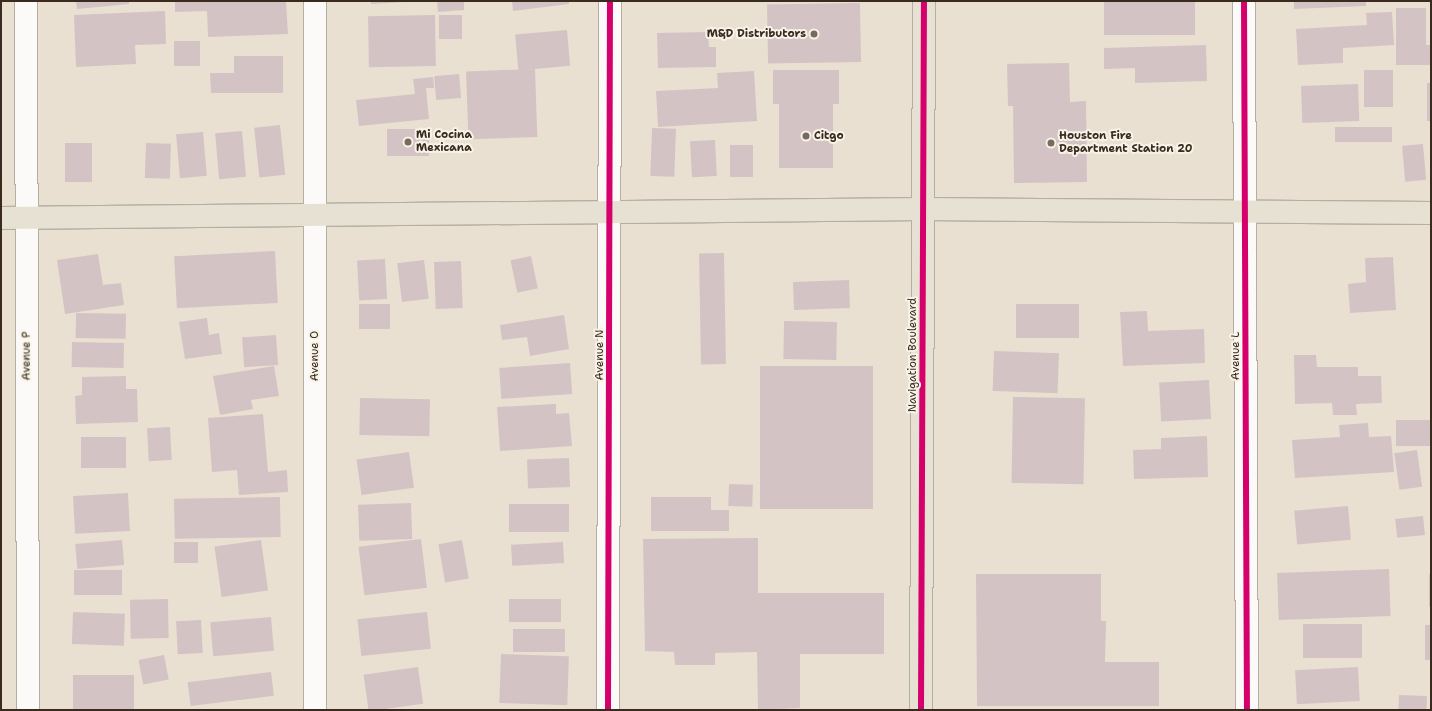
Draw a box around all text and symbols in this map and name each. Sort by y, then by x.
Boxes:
place label: M&D Distributors [707,27,806,41]
marker: M&D Distributors [809,29,819,39]
place label: Mi Cocina Mexicana [416,129,472,155]
place label: Citgo [814,129,844,143]
place label: Houston Fire Department Station 20 [1059,130,1192,156]
marker: Citgo [801,131,811,141]
marker: Mi Cocina Mexicana [403,137,413,147]
marker: Houston Fire Department Station 20 [1046,138,1056,148]
street label: Navigation Boulevard [906,298,920,412]
street label: Avenue N [593,330,607,380]
street label: Avenue O [308,331,322,381]
street label: Avenue P [20,332,34,380]
street label: Avenue L [1229,332,1243,380]

